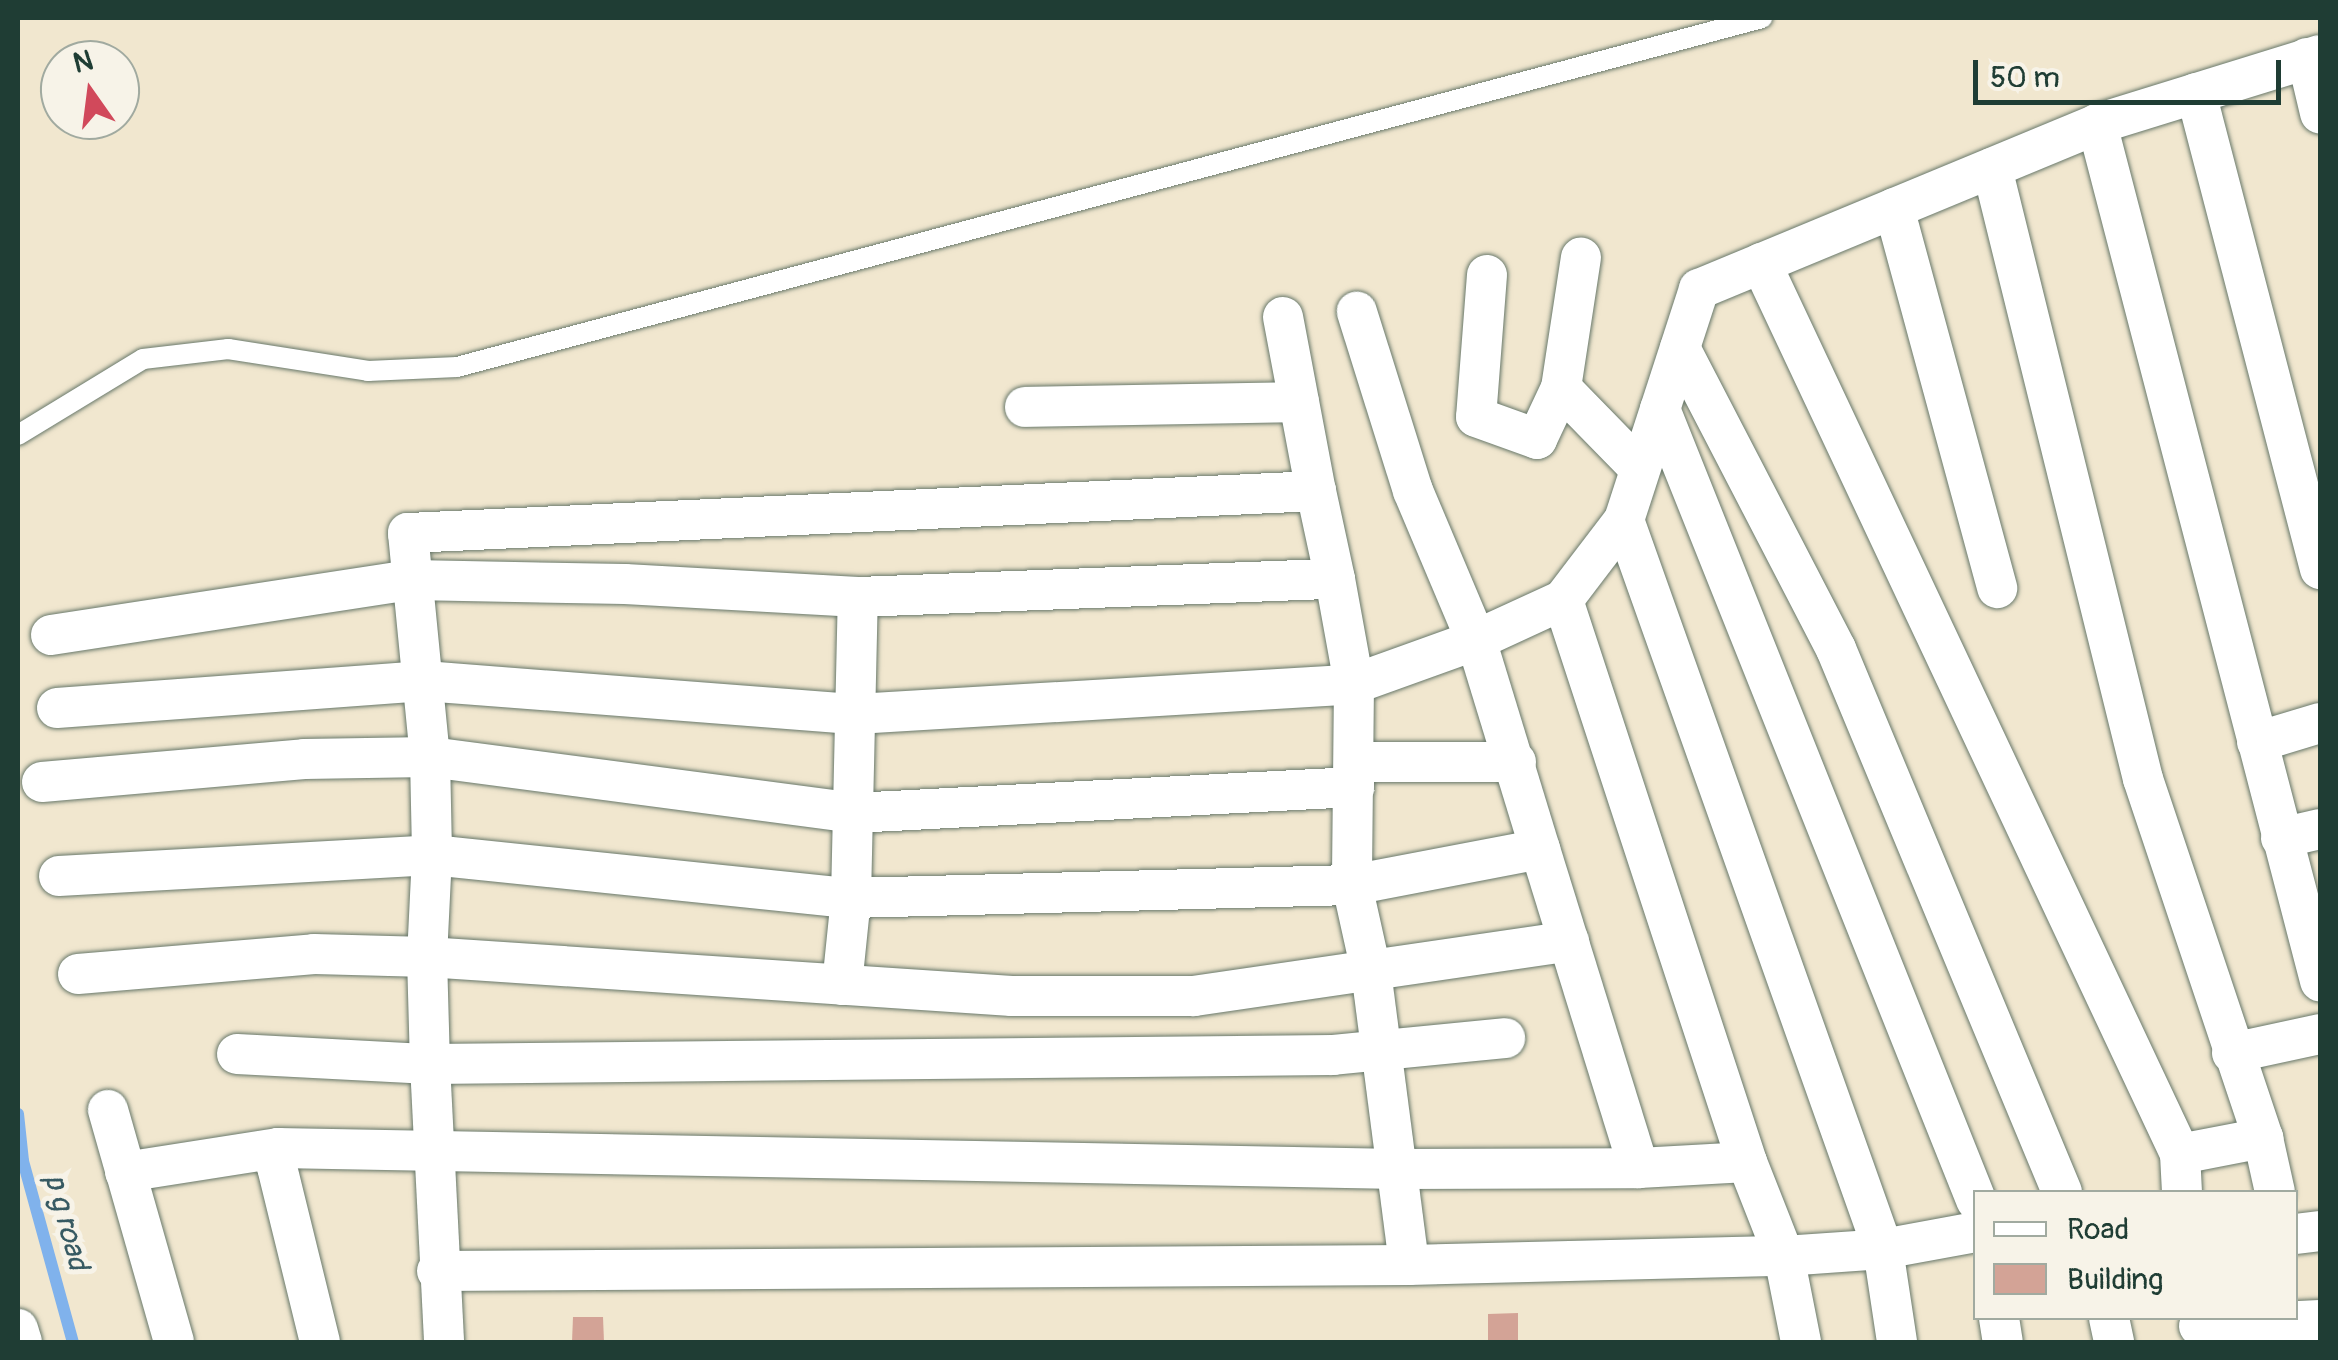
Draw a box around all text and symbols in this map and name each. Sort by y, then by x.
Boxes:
north arrow [40,40,140,140]
scale bar [1978,40,2286,102]
text: N [70,43,97,82]
text: 50 m [1990,59,2060,96]
water label: p g road [36,1170,96,1274]
legend [1973,1190,2298,1320]
text: Road [2067,1211,2129,1248]
text: Building [2067,1261,2163,1298]

